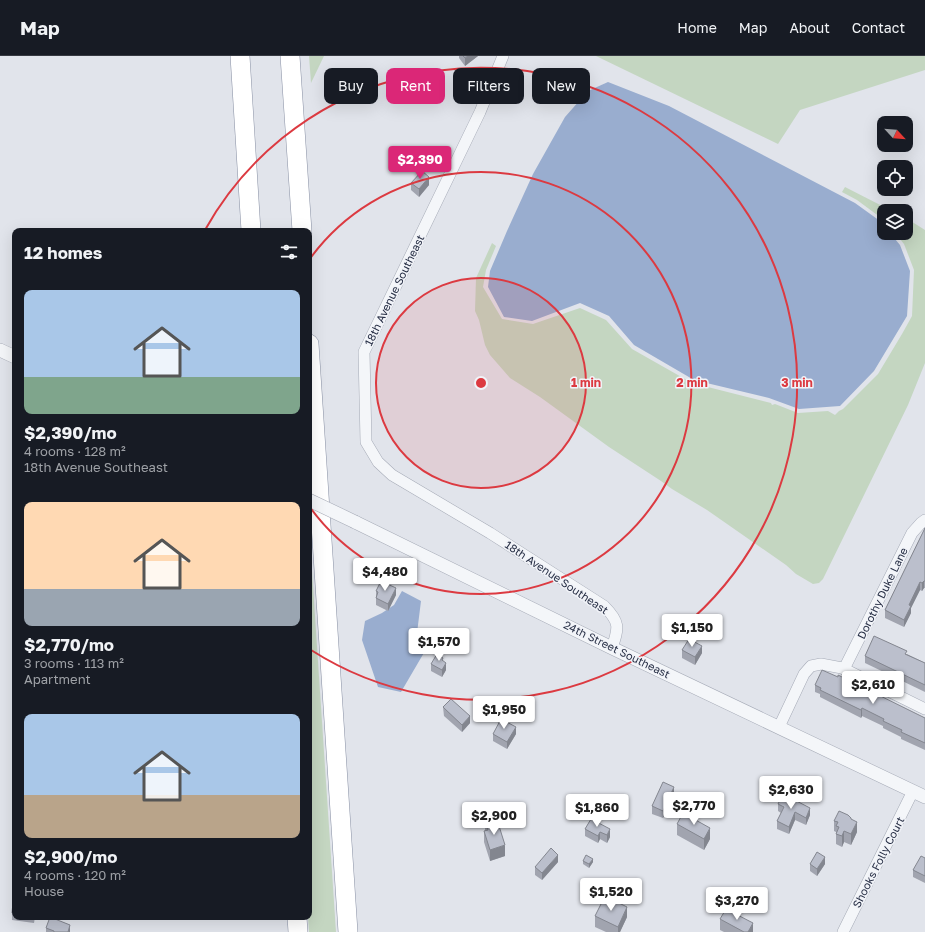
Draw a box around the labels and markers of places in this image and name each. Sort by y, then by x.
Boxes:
pin: $2,390 [387,146,453,180]
centre of rings [474,376,488,390]
pin: $4,480 [352,558,418,592]
pin: $1,150 [659,614,725,648]
pin: $1,570 [406,628,472,662]
pin: $2,610 [840,671,906,705]
pin: $1,950 [471,696,537,730]
pin: $2,630 [758,776,824,810]
pin: $2,770 [661,792,727,826]
pin: $1,860 [564,794,630,828]
pin: $2,900 [461,802,527,836]
pin: $1,520 [578,878,644,912]
pin: $3,270 [704,887,770,921]

